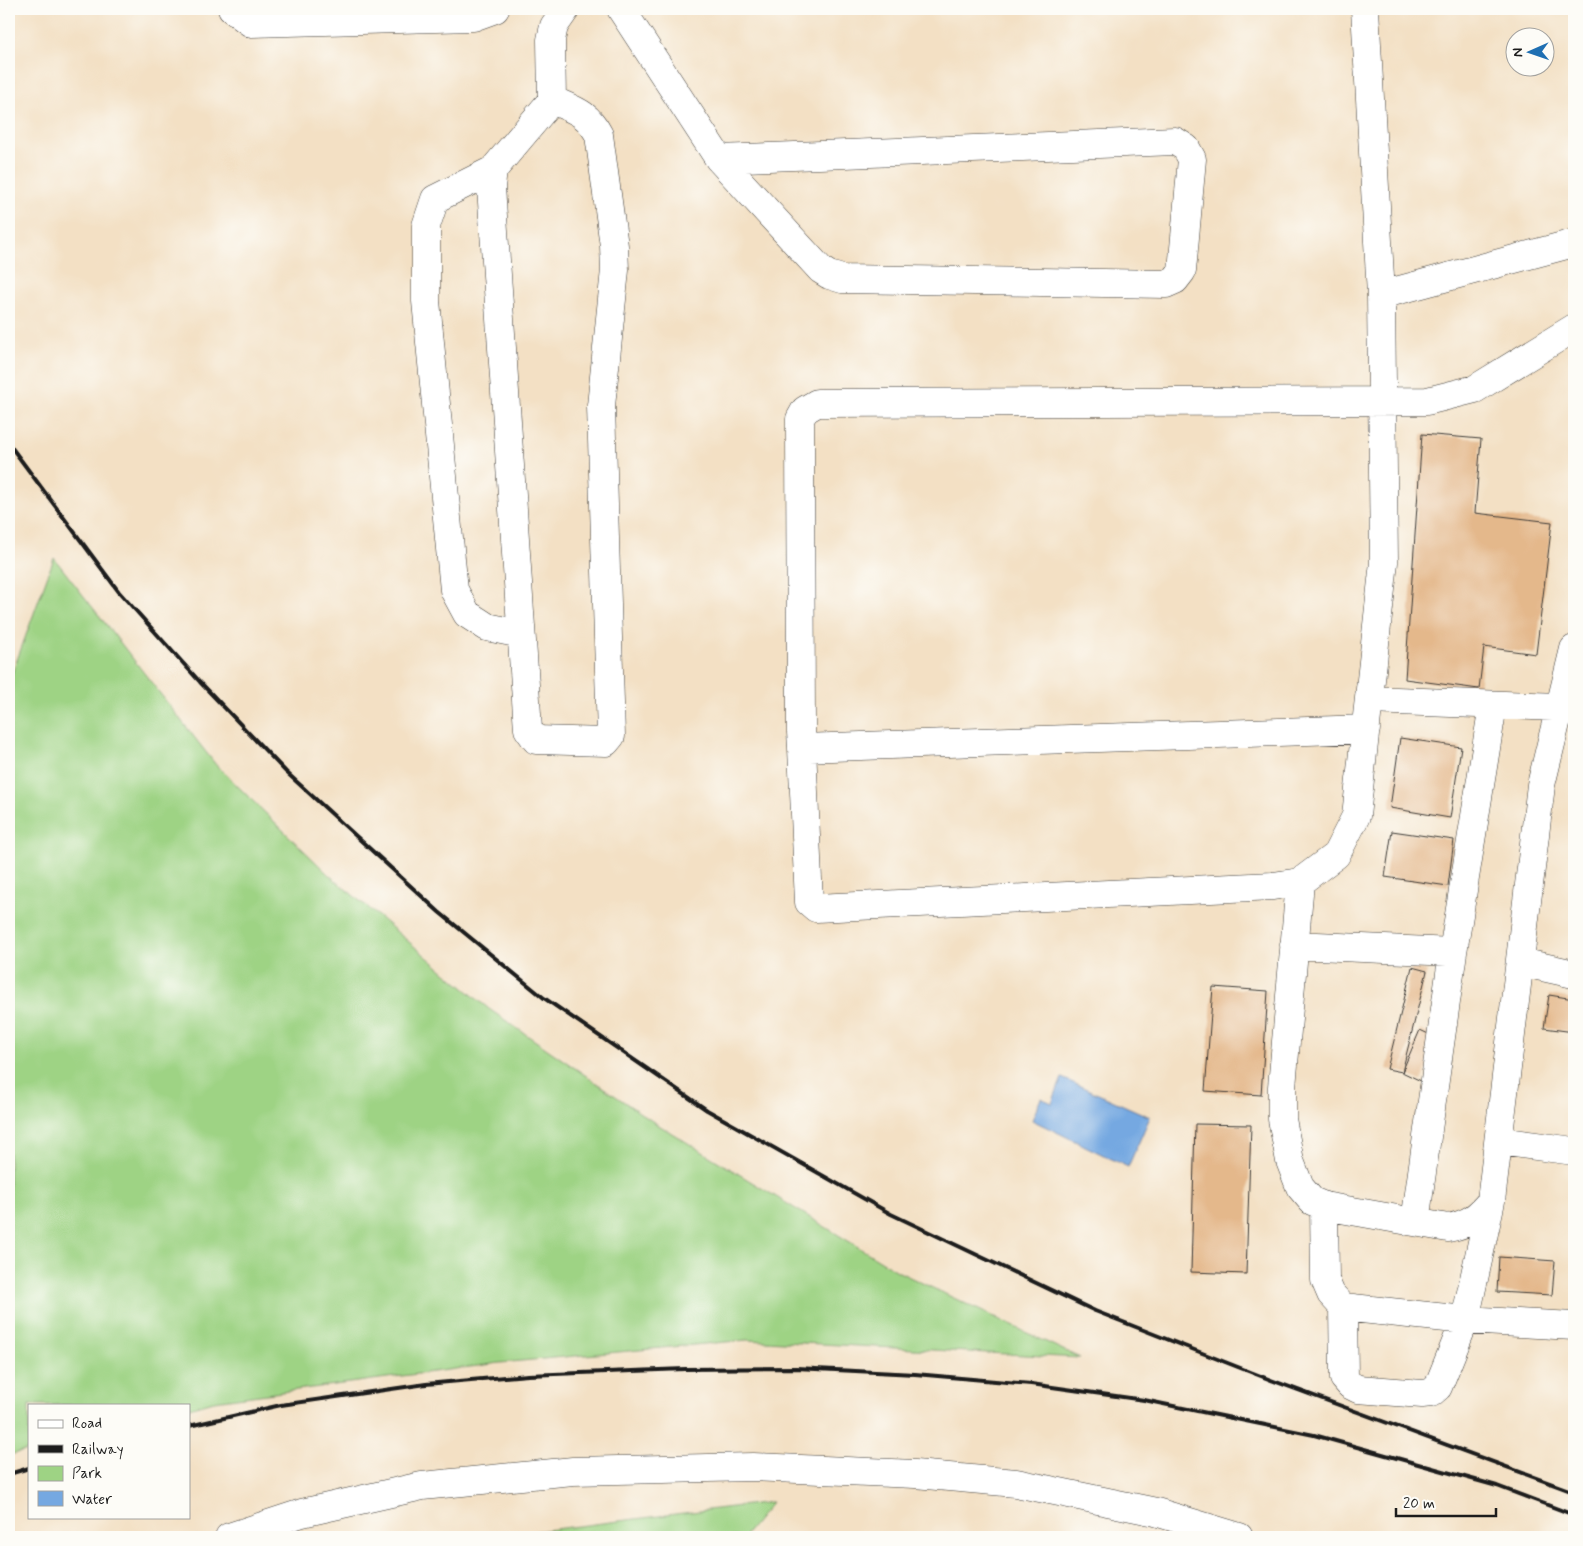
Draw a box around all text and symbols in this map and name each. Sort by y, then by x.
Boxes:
north arrow [1506,28,1556,78]
text: N [1509,47,1527,57]
legend [28,1404,190,1518]
text: Road [72,1414,102,1434]
text: Railway [72,1440,124,1460]
text: Park [72,1464,102,1484]
scale bar [1396,1486,1496,1518]
text: Water [72,1490,112,1510]
text: 20 m [1403,1494,1435,1514]

